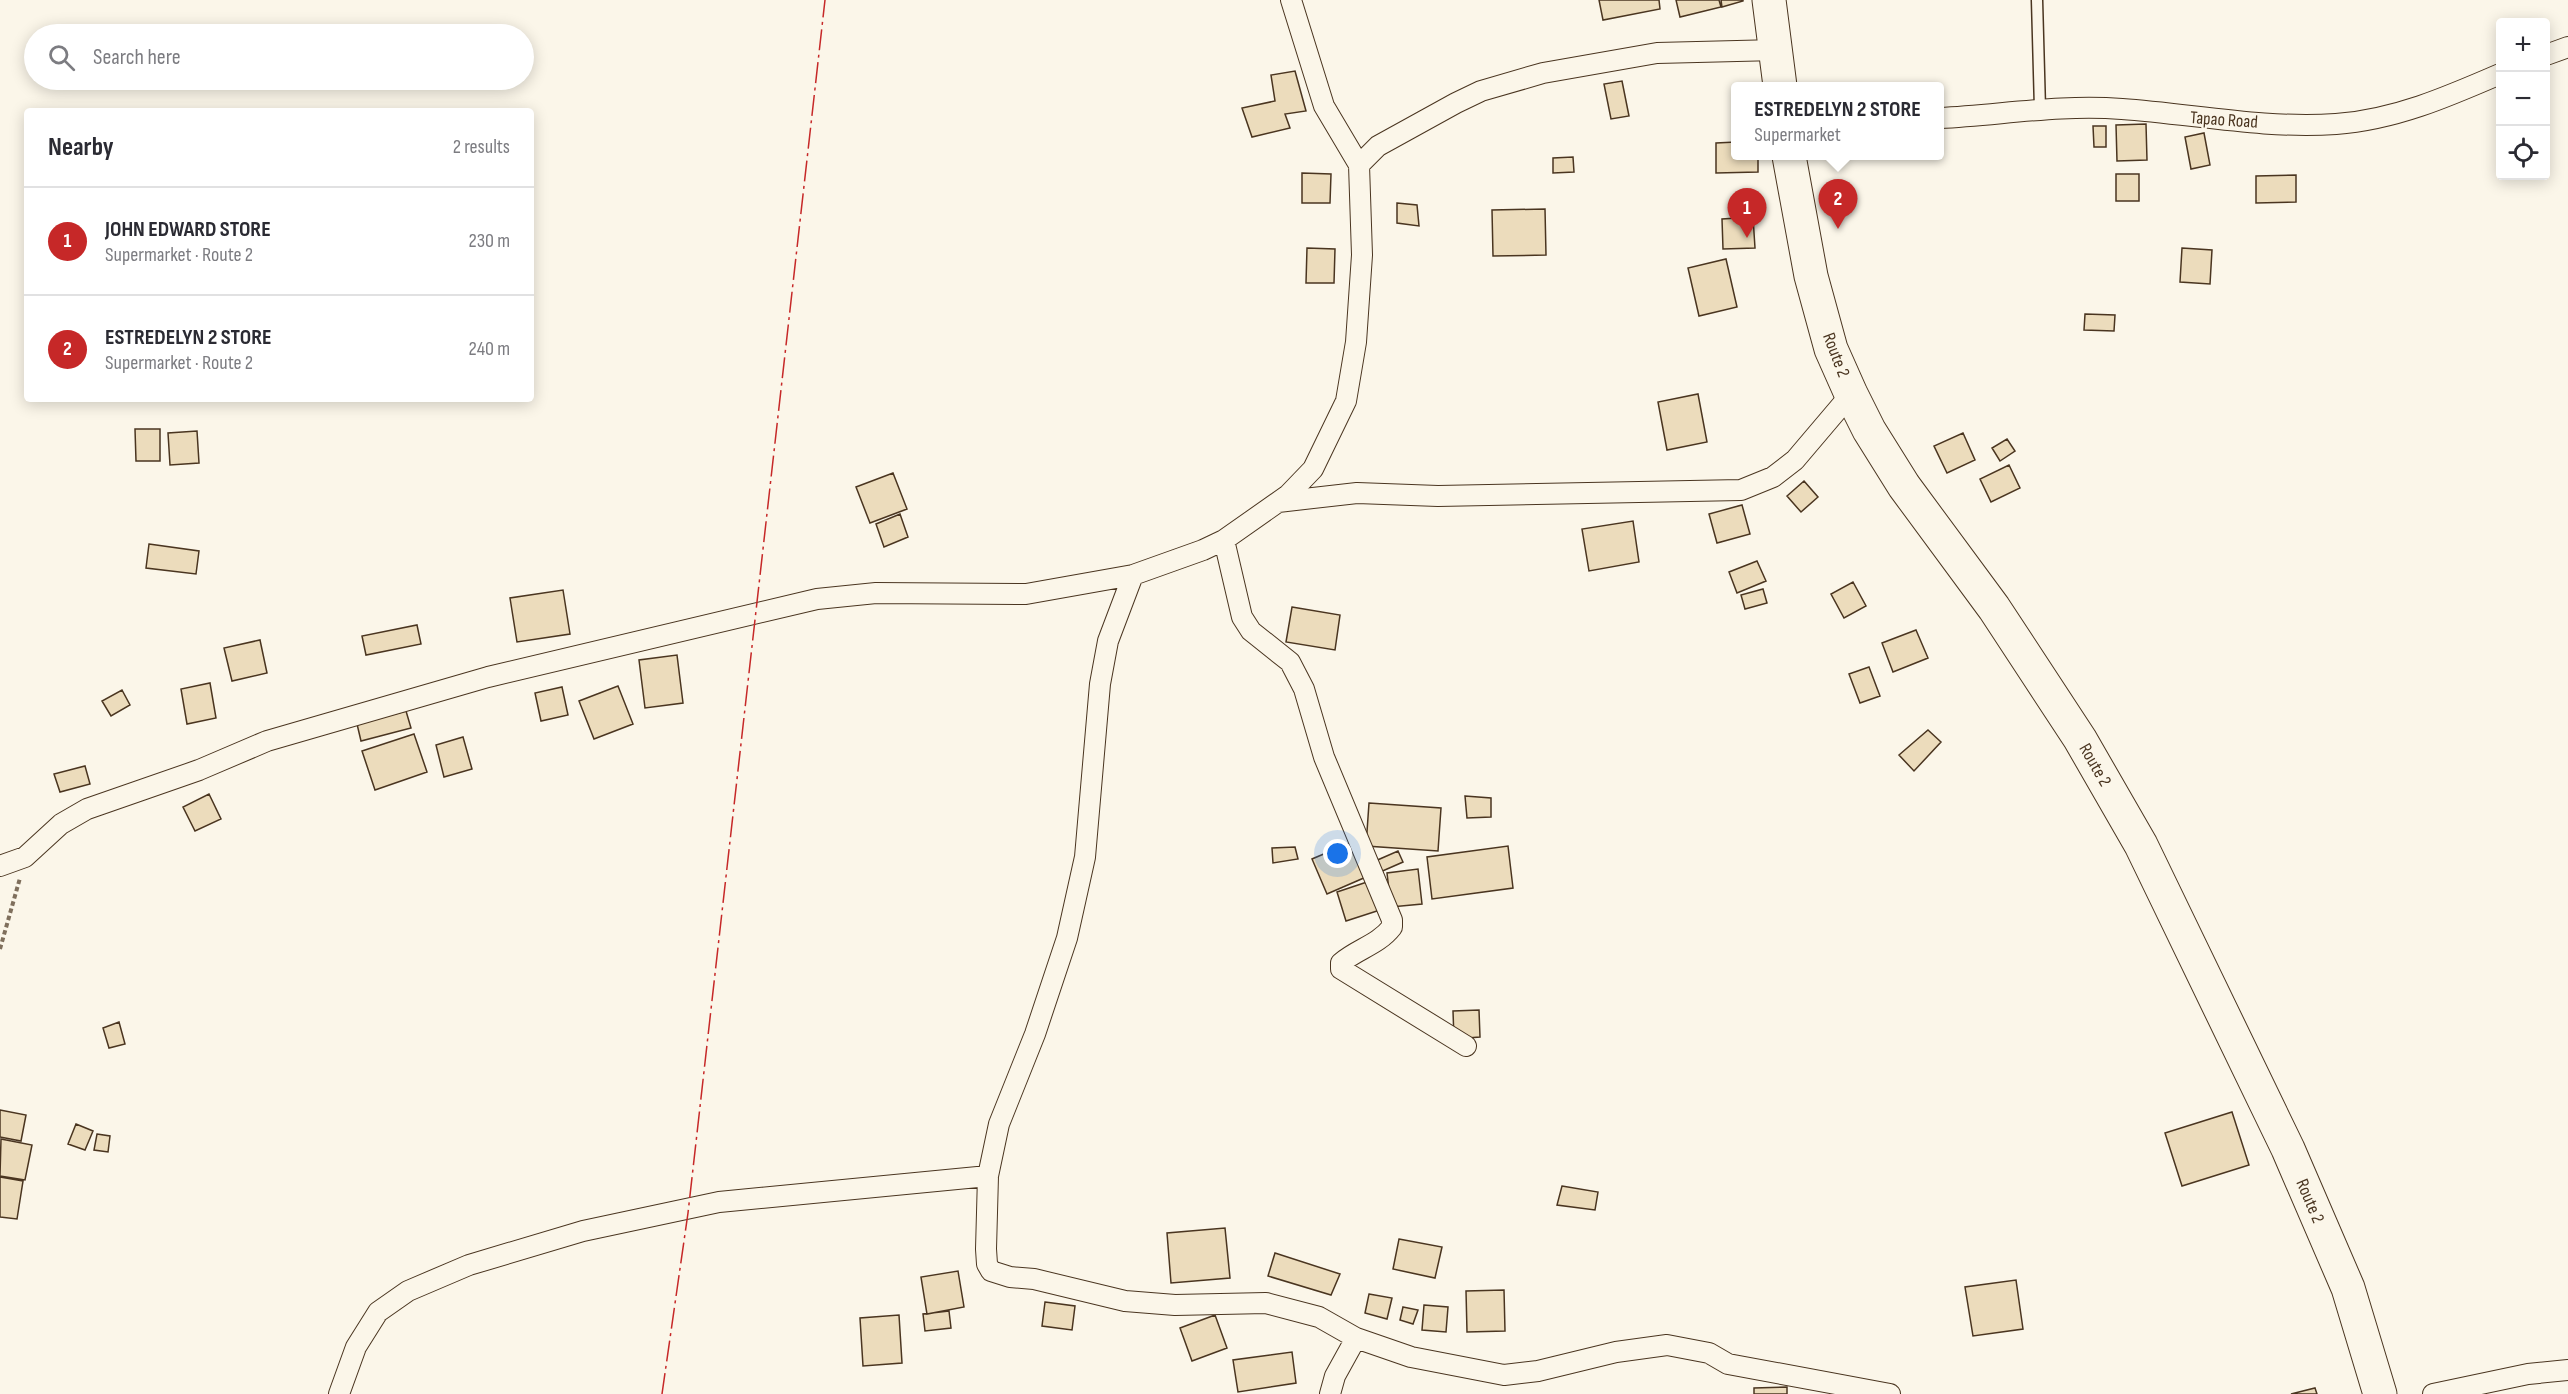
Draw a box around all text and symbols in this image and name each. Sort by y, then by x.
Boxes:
map controls [2496,18,2550,180]
button: + [2496,18,2550,72]
search box [24,24,534,90]
icon: search [45,41,78,74]
text: Search here [93,44,180,71]
button: − [2496,72,2550,126]
popup [1731,82,1944,160]
text: ESTREDELYN 2 STORE [1754,96,1921,123]
street label: Tapao Road [2189,107,2259,133]
text: Supermarket [1754,123,1841,147]
button: locate [2496,126,2550,180]
text: Nearby [48,132,114,163]
text: 2 results [453,135,510,159]
pin: 2 [1818,180,1858,229]
pin: 1 [1728,188,1766,238]
text: JOHN EDWARD STORE [105,216,271,243]
text: 1 [64,229,71,253]
text: 230 m [468,229,510,253]
text: Supermarket · Route 2 [105,243,253,267]
text: ESTREDELYN 2 STORE [105,324,272,351]
street label: Route 2 [1818,330,1854,380]
text: 2 [63,337,72,361]
text: 240 m [469,337,510,361]
text: Supermarket · Route 2 [105,351,253,375]
street label: Route 2 [2074,740,2116,790]
your location [1323,839,1352,868]
street label: Route 2 [2291,1176,2329,1226]

